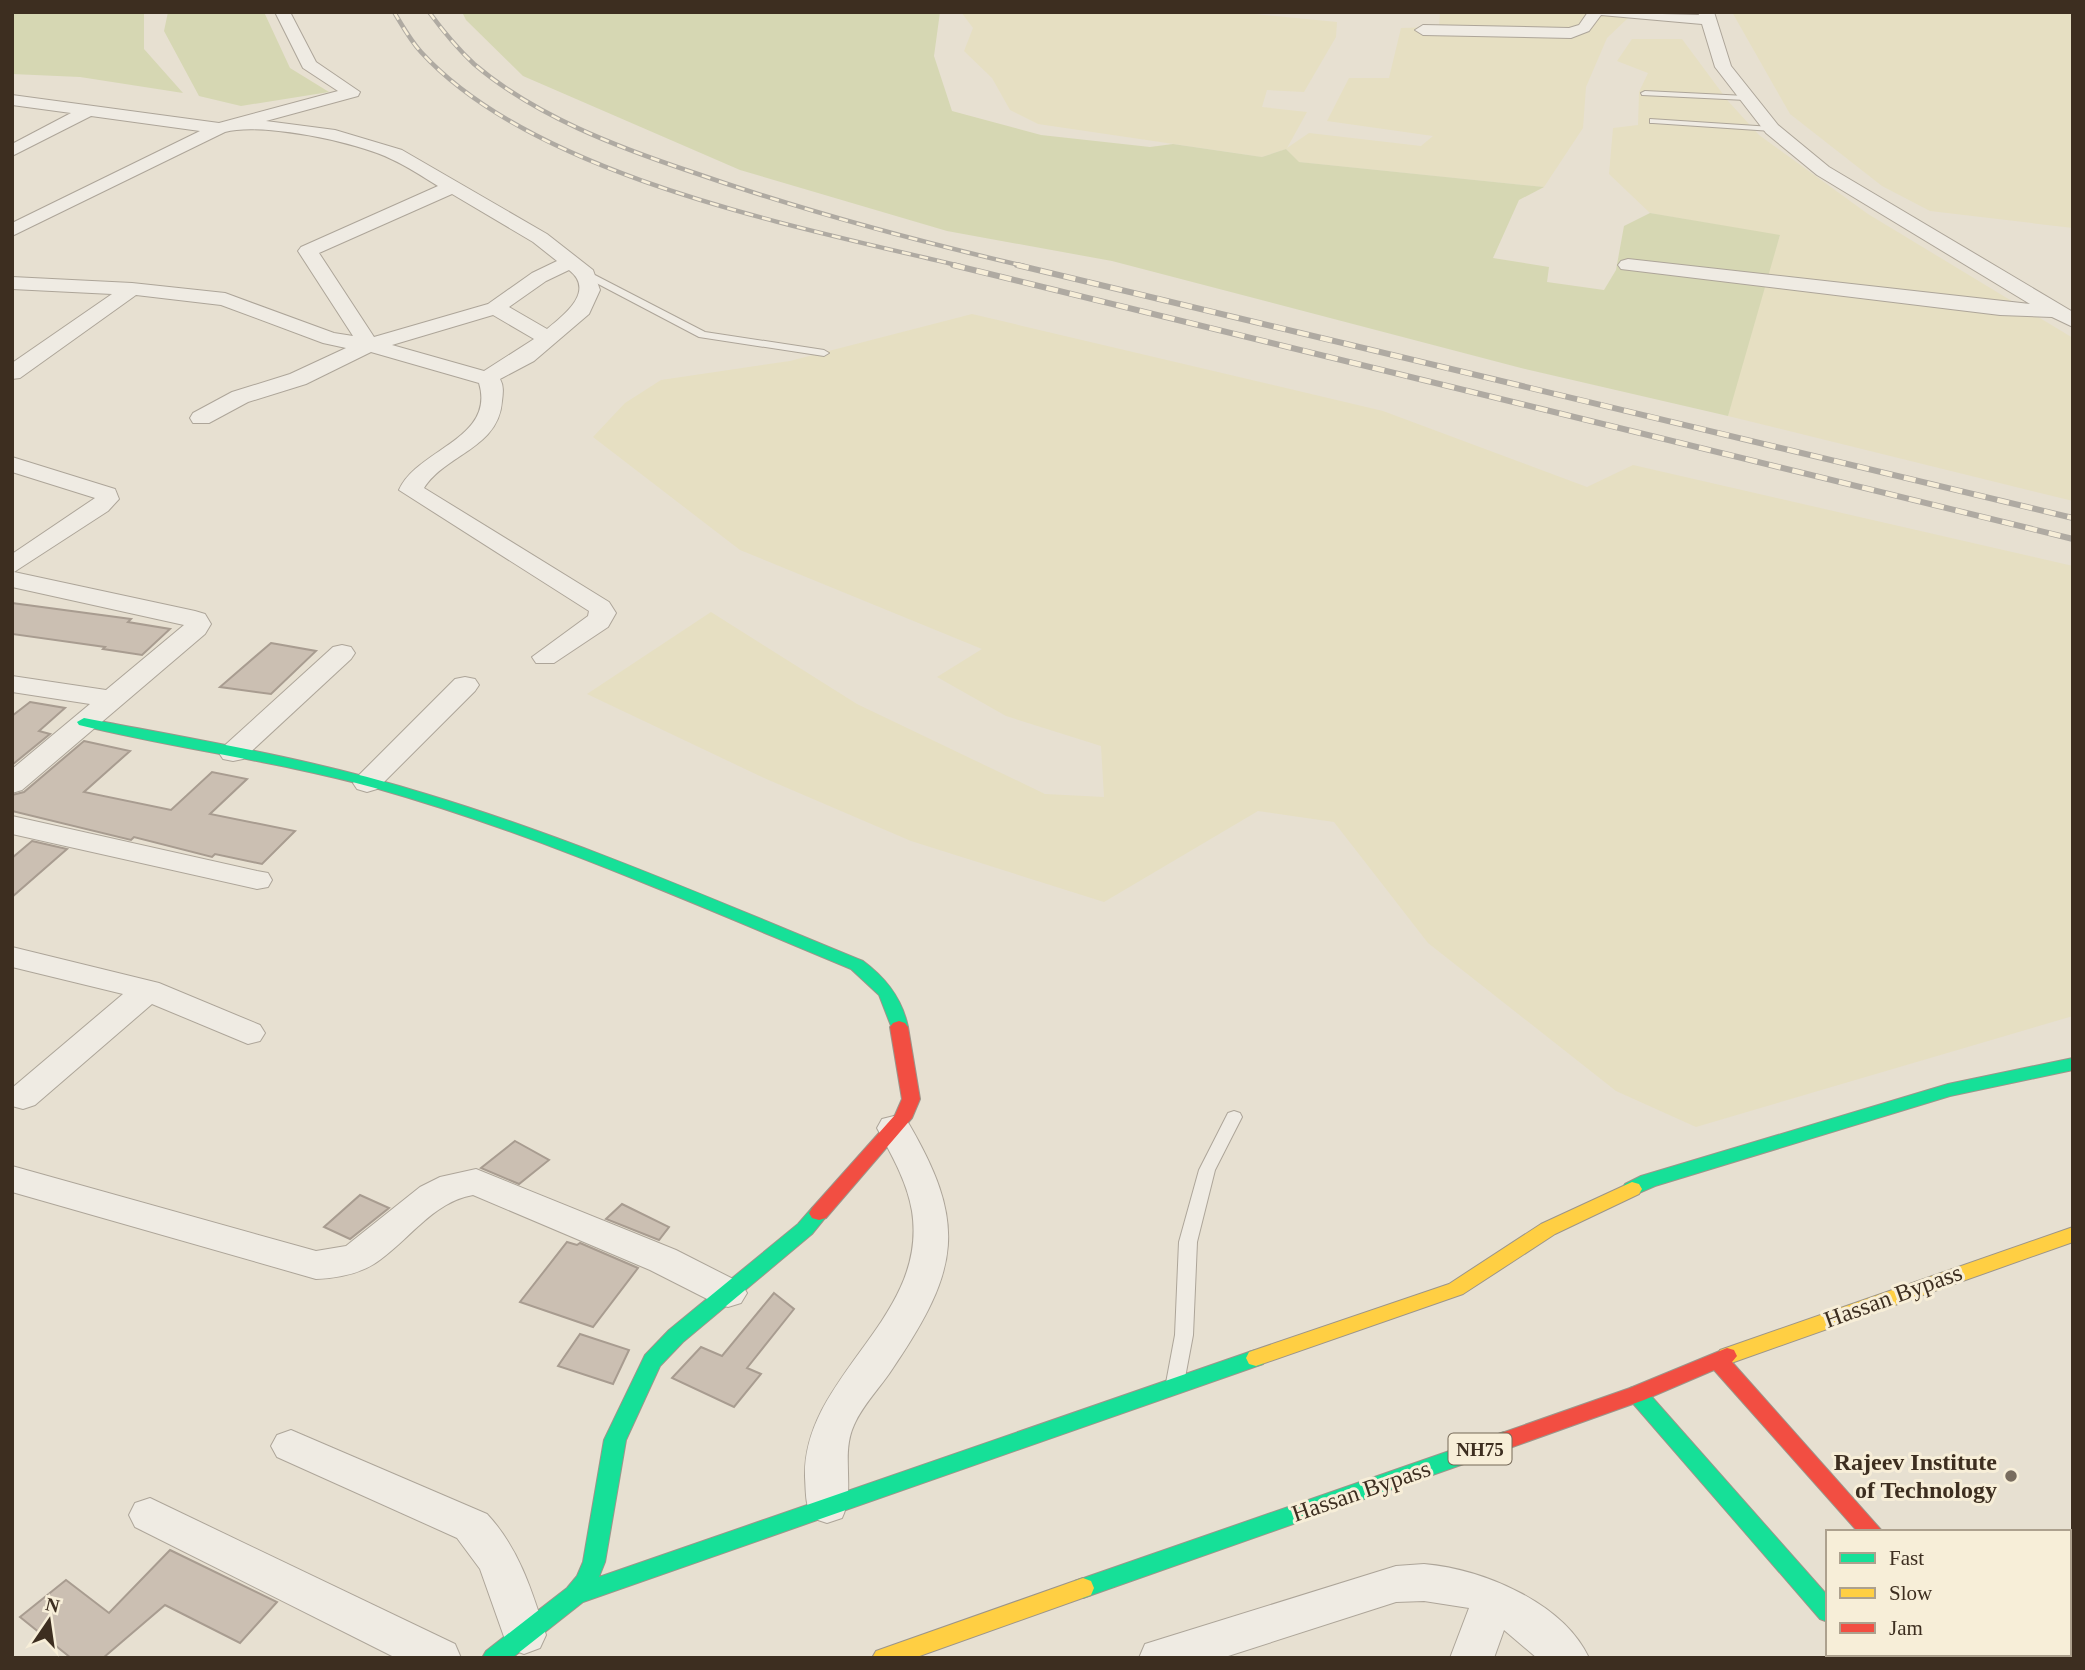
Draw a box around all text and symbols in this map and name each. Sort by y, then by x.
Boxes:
street label: Hassan Bypass [1821,1259,1965,1333]
road number: NH75 [1448,1434,1512,1464]
place label: Rajeev Institute of Technology [1834,1449,1997,1503]
street label: Hassan Bypass [1288,1455,1434,1527]
marker: Rajeev Institute of Technology [2003,1468,2019,1484]
legend [1826,1530,2071,1656]
text: Fast [1889,1546,1924,1570]
text: Slow [1889,1581,1933,1605]
north arrow [14,1586,84,1656]
text: N [44,1593,62,1617]
text: Jam [1889,1616,1923,1640]

